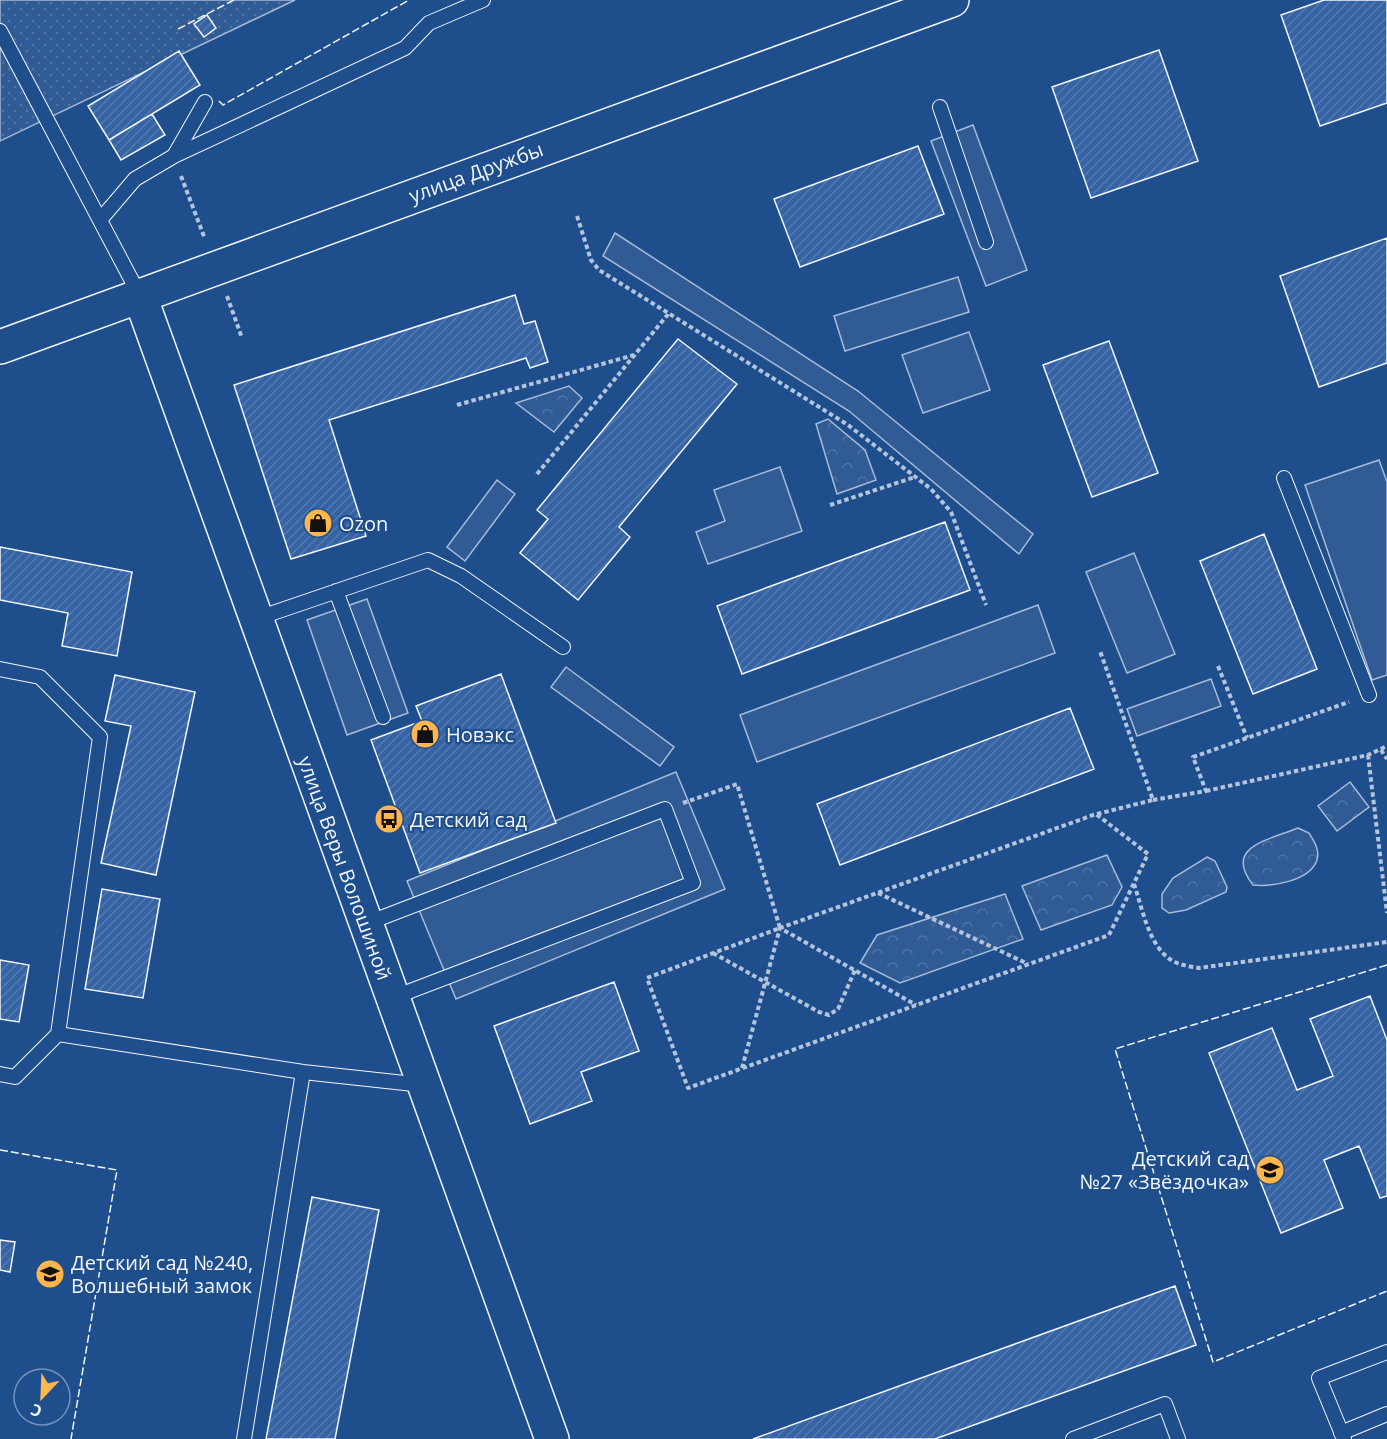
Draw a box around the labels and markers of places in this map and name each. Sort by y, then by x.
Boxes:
shop icon: Ozon [302,507,334,539]
place label: Ozon [339,510,388,537]
shop icon: Новэкс [409,718,441,750]
place label: Новэкс [446,721,514,748]
bus stop icon: Детский сад [373,803,405,835]
place label: Детский сад [410,806,528,833]
place label: Детский сад №27 «Звёздочка» [1080,1145,1249,1195]
school or university icon: Детский сад №27 «Звёздочка» [1254,1154,1286,1186]
place label: Детский сад №240, Волшебный замок [71,1249,253,1299]
school or university icon: Детский сад №240, Волшебный замок [34,1258,66,1290]

